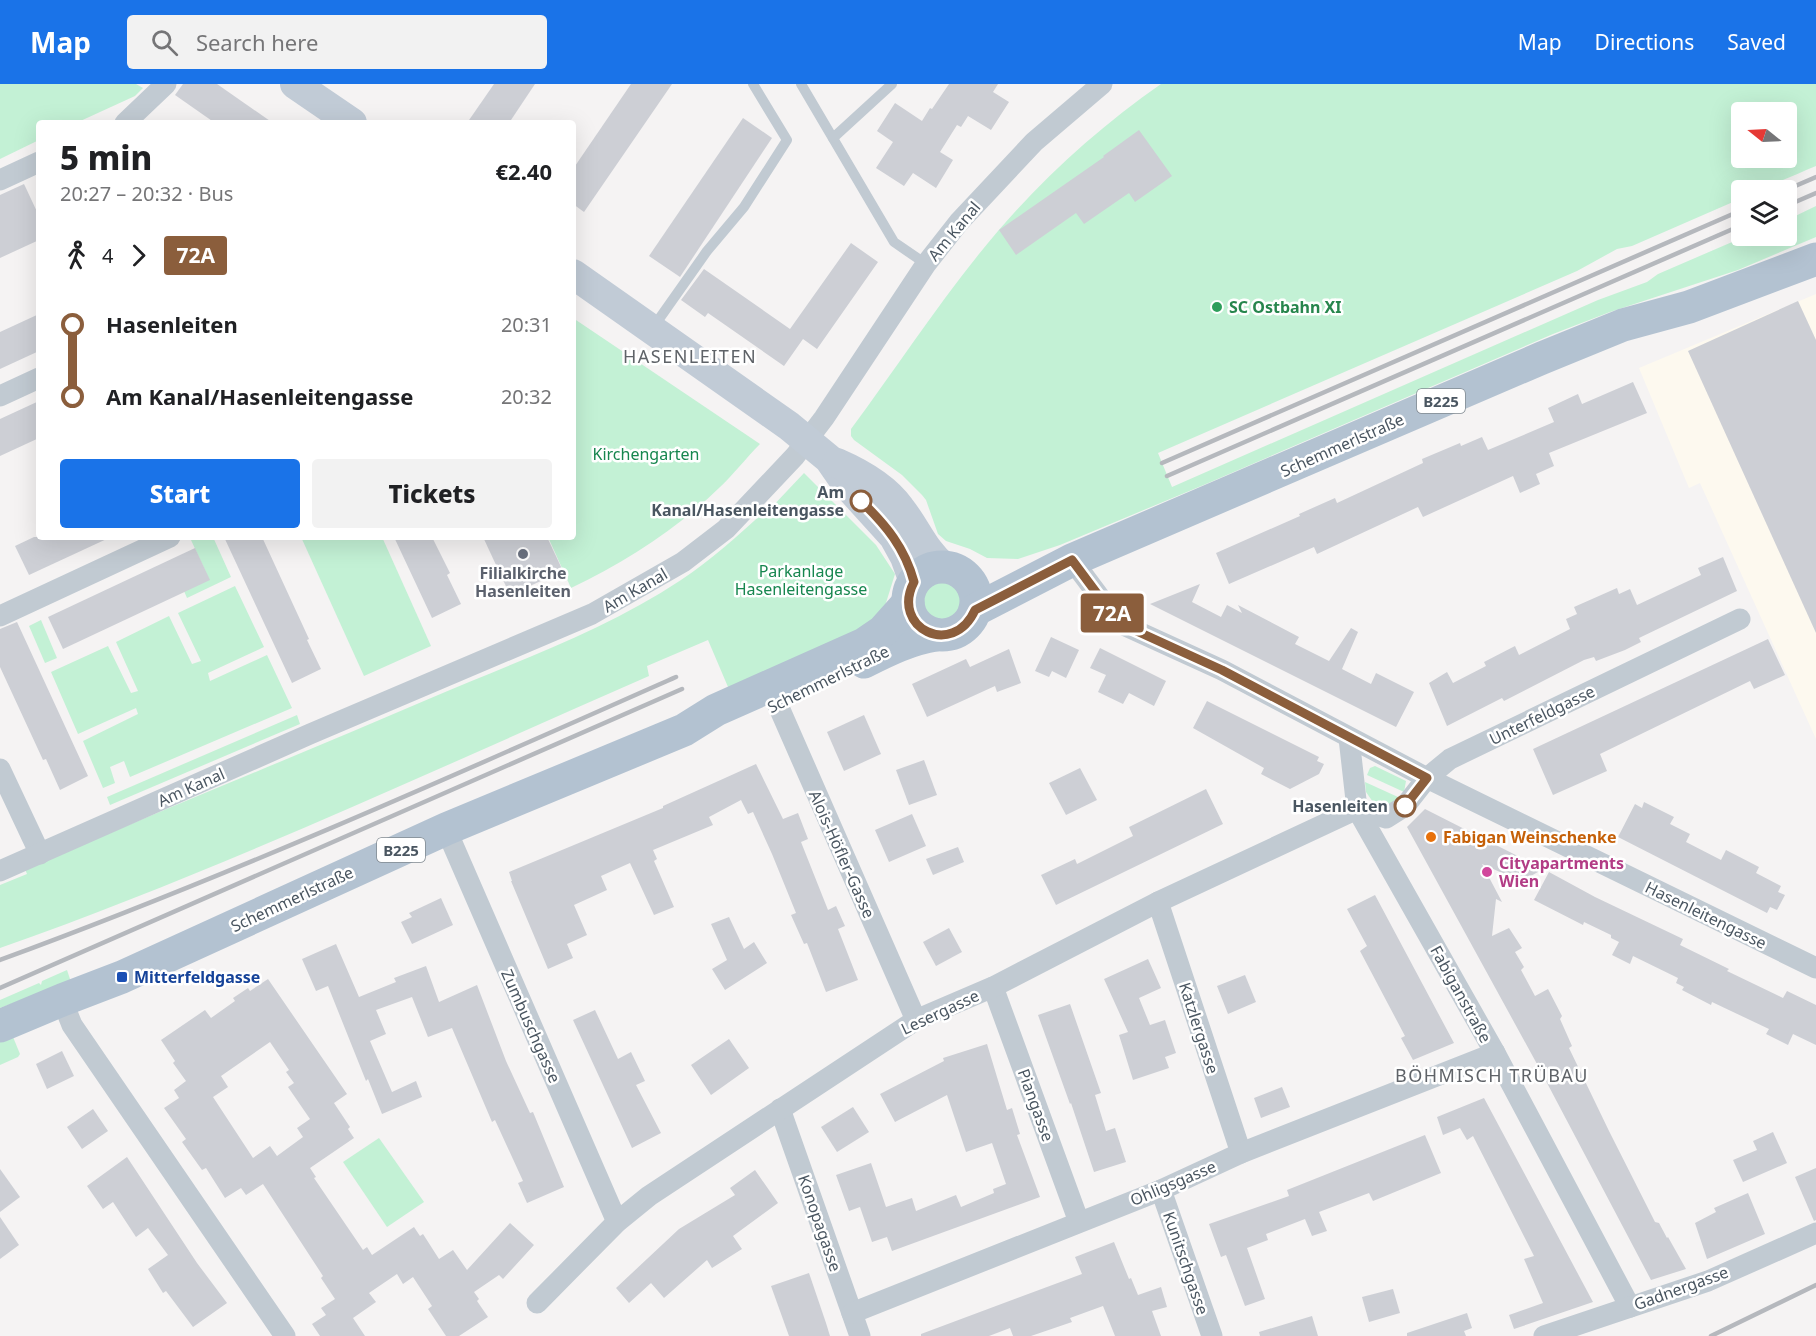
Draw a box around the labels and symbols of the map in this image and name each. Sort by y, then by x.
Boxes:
north arrow [1731,102,1797,168]
street label: Am Kanal [923,197,985,265]
place label: SC Ostbahn XI [1229,296,1341,318]
marker: SC Ostbahn XI [1210,300,1224,314]
district label: HASENLEITEN [623,344,757,368]
road number: B225 [1417,389,1465,413]
street label: Schemmerlstraße [1277,408,1407,482]
park label: Kirchengarten [593,443,699,465]
place label: Am Kanal/Hasenleitengasse [651,481,844,521]
marker: Am Kanal/Hasenleitengasse [850,490,872,512]
marker: Filialkirche Hasenleiten [516,547,530,561]
park label: Parkanlage Hasenleitengasse [735,560,867,600]
place label: Filialkirche Hasenleiten [475,562,571,602]
street label: Am Kanal [599,563,671,617]
line badge: 72A [1078,594,1146,632]
street label: Schemmerlstraße [763,640,893,718]
street label: Unterfeldgasse [1486,680,1598,750]
street label: Am Kanal [154,762,228,812]
street label: Alois-Höfler-Gasse [804,787,880,921]
place label: Hasenleiten [1292,795,1388,817]
marker: Hasenleiten [1394,795,1416,817]
place label: Fabigan Weinschenke [1443,826,1617,848]
marker: Fabigan Weinschenke [1424,830,1438,844]
road number: B225 [377,838,425,862]
place label: Cityapartments Wien [1499,852,1624,892]
street label: Schemmerlstraße [227,861,357,937]
marker: Cityapartments Wien [1480,865,1494,879]
street label: Hasenleitengasse [1642,876,1770,954]
street label: Fabiganstraße [1425,942,1497,1046]
place label: Mitterfeldgasse [134,966,260,988]
street label: Zumbuschgasse [496,966,566,1086]
marker: Mitterfeldgasse [115,970,129,984]
street label: Katzlergasse [1174,979,1224,1077]
street label: Lesergasse [897,984,983,1040]
district label: BÖHMISCH TRÜBAU [1395,1063,1589,1087]
street label: Piangasse [1013,1066,1059,1144]
street label: Ohligsgasse [1127,1155,1219,1211]
street label: Konopagasse [793,1172,847,1274]
street label: Kunitschgasse [1158,1208,1214,1318]
street label: Gadnergasse [1631,1261,1731,1315]

